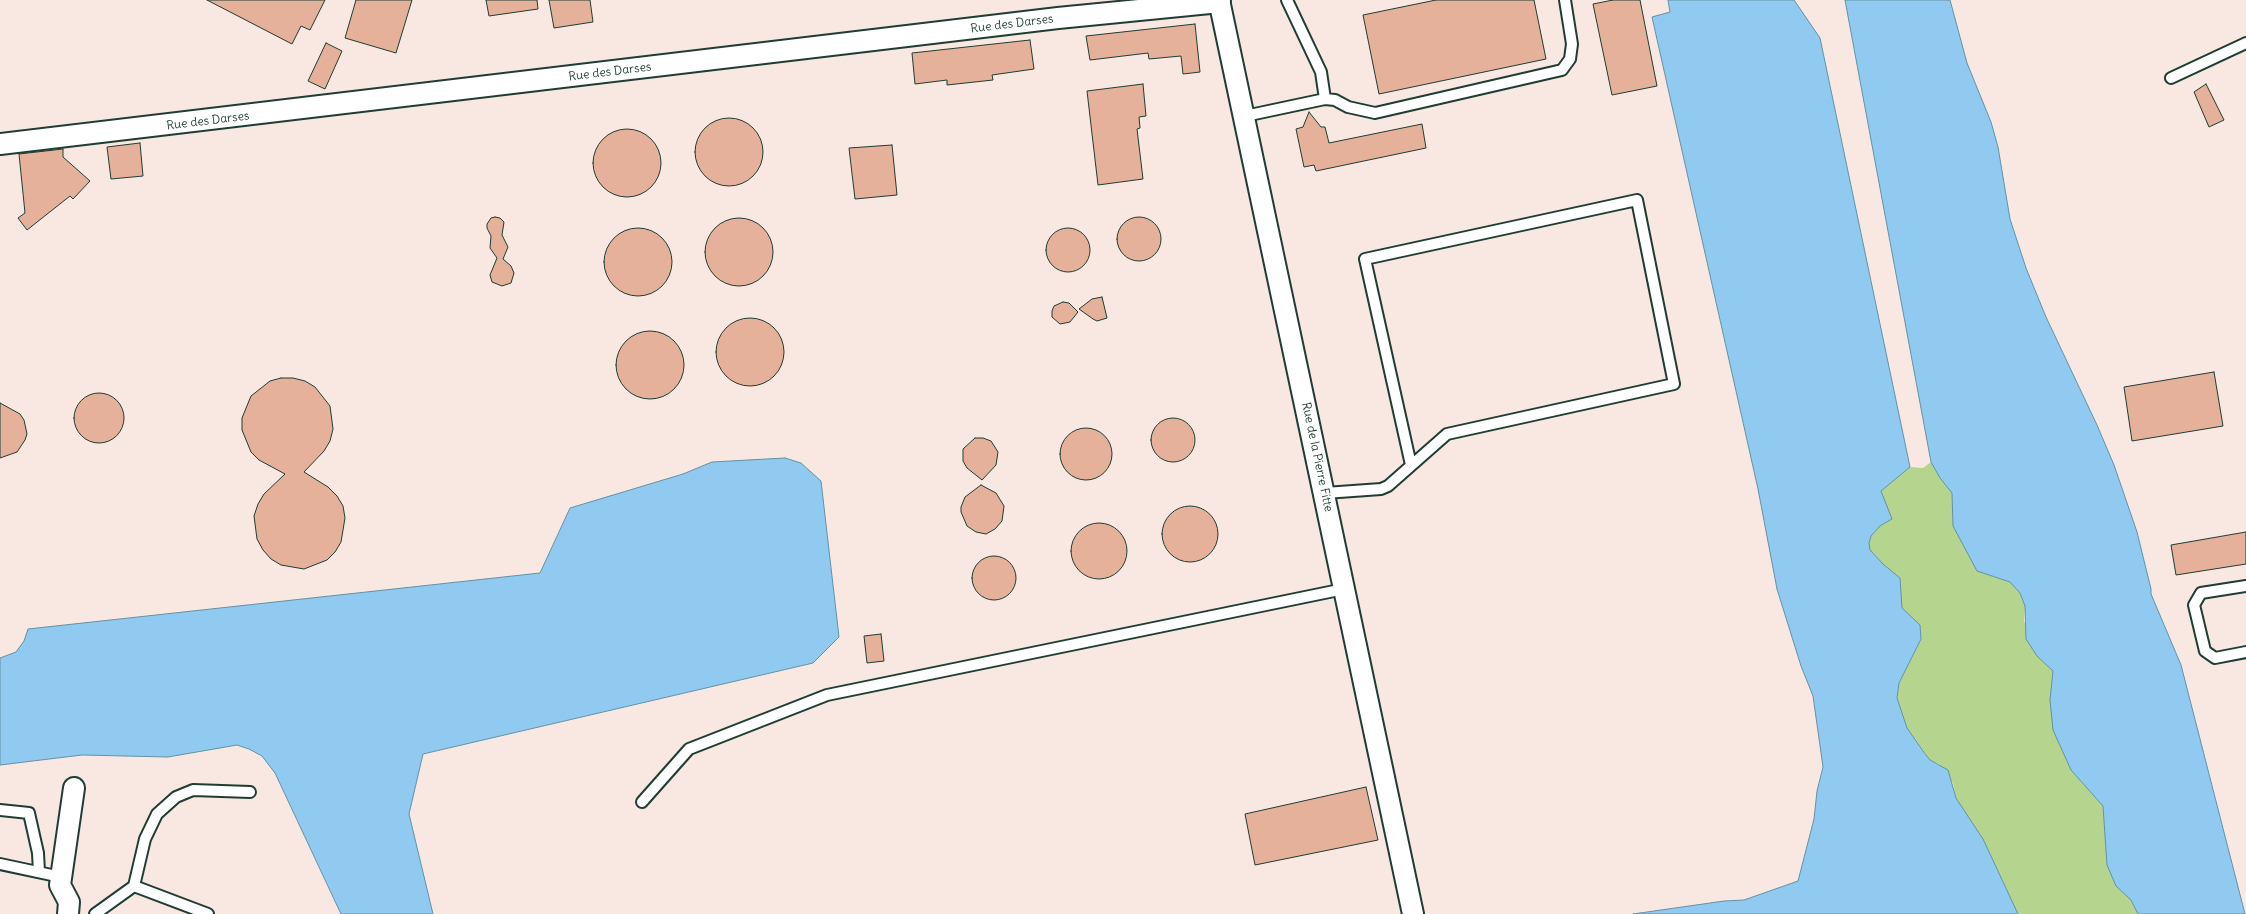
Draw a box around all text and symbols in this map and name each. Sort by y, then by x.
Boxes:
street label: Rue des Darses [970,12,1054,36]
street label: Rue des Darses [568,60,652,84]
street label: Rue des Darses [166,109,250,133]
street label: Rue de la Pierre Fitte [1298,401,1336,513]

